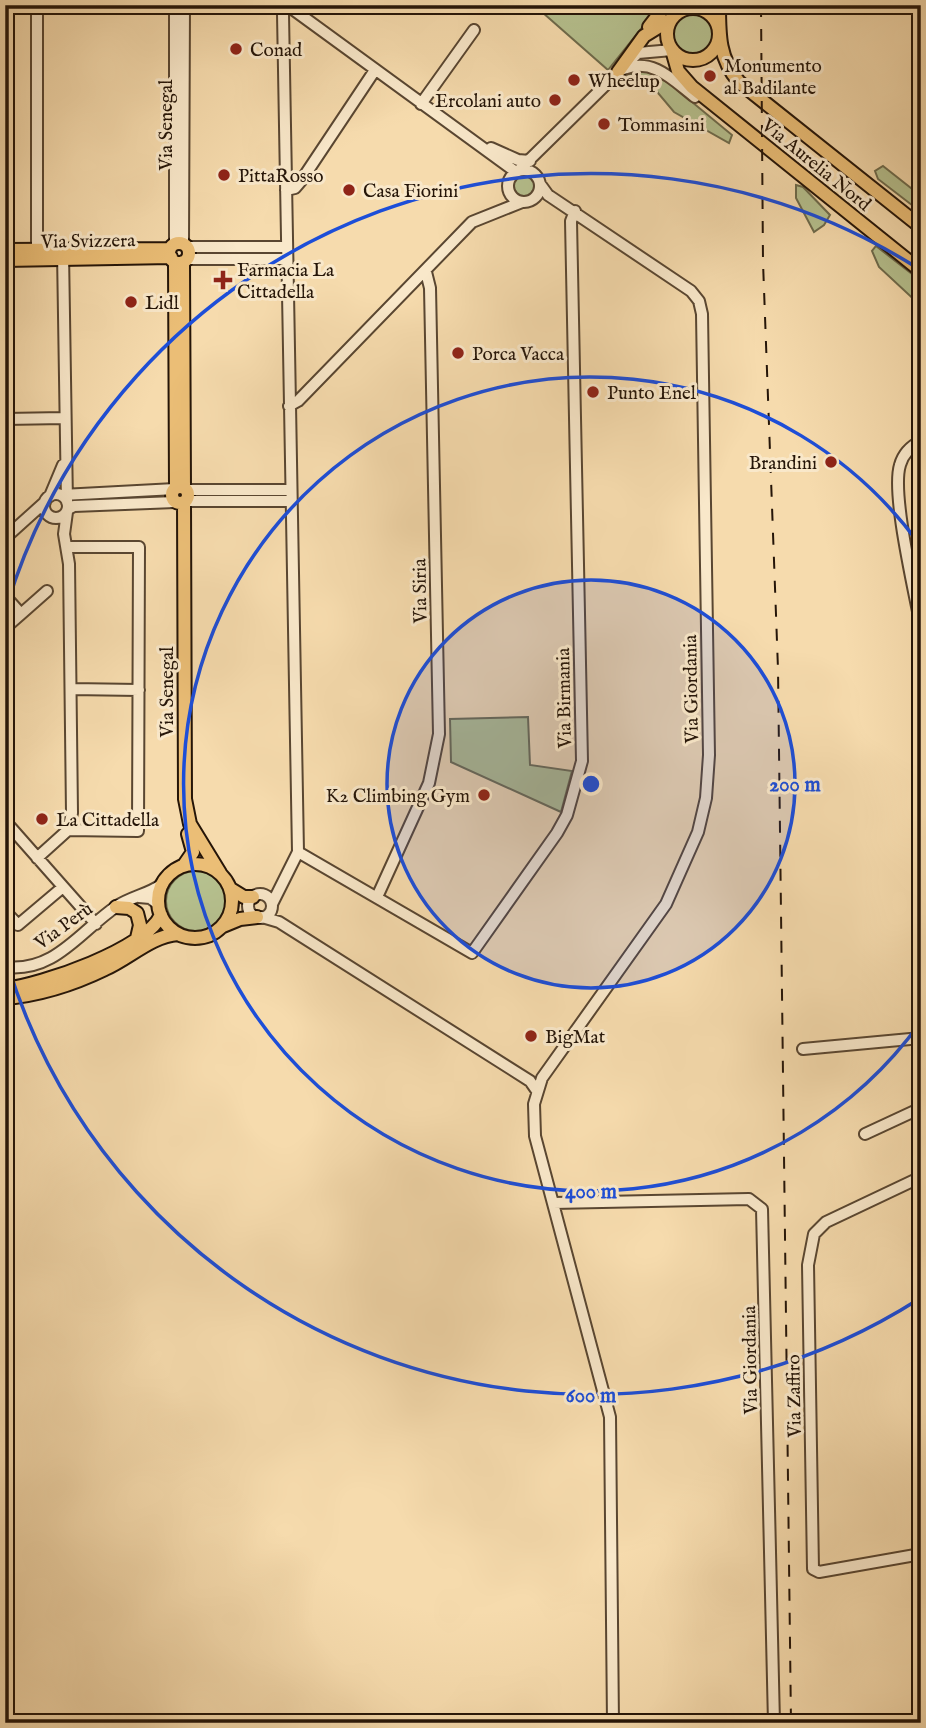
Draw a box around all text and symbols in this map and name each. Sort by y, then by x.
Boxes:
place label: Conad [250,39,303,63]
marker: Conad [228,41,244,57]
place label: Monumento al Badilante [724,55,822,101]
marker: Monumento al Badilante [702,68,718,84]
place label: Wheelup [588,70,660,94]
marker: Wheelup [566,72,582,88]
street label: Via Senegal [155,79,179,171]
place label: Ercolani auto [435,90,541,114]
marker: Ercolani auto [547,92,563,108]
street label: Via Aurelia Nord [755,113,876,218]
place label: Tommasini [618,114,705,138]
marker: Tommasini [596,116,612,132]
place label: PittaRosso [238,165,323,189]
marker: PittaRosso [216,167,232,183]
place label: Casa Fiorini [363,180,458,204]
marker: Casa Fiorini [341,182,357,198]
street label: Via Svizzera [40,229,136,255]
place label: Farmacia La Cittadella [237,259,335,305]
marker: Farmacia La Cittadella [215,272,231,288]
place label: Lidl [145,292,180,316]
marker: Lidl [123,294,139,310]
place label: Porca Vacca [472,343,565,367]
marker: Porca Vacca [450,345,466,361]
place label: Punto Enel [607,382,697,406]
marker: Punto Enel [585,384,601,400]
place label: Brandini [749,452,817,476]
marker: Brandini [823,454,839,470]
street label: Via Siria [408,557,434,625]
street label: Via Giordania [679,634,705,745]
street label: Via Senegal [156,646,180,738]
street label: Via Birmania [552,647,578,750]
centre of rings [579,772,603,796]
text: 200 m [769,772,821,799]
place label: K2 Climbing Gym [326,785,470,809]
marker: K2 Climbing Gym [476,787,492,803]
place label: La Cittadella [56,809,160,833]
marker: La Cittadella [34,811,50,827]
street label: Via Perù [30,897,98,956]
place label: BigMat [545,1026,606,1050]
marker: BigMat [523,1028,539,1044]
text: 400 m [565,1179,618,1206]
street label: Via Giordania [738,1305,764,1416]
street label: Via Zaffiro [782,1354,808,1439]
text: 600 m [566,1383,617,1410]

